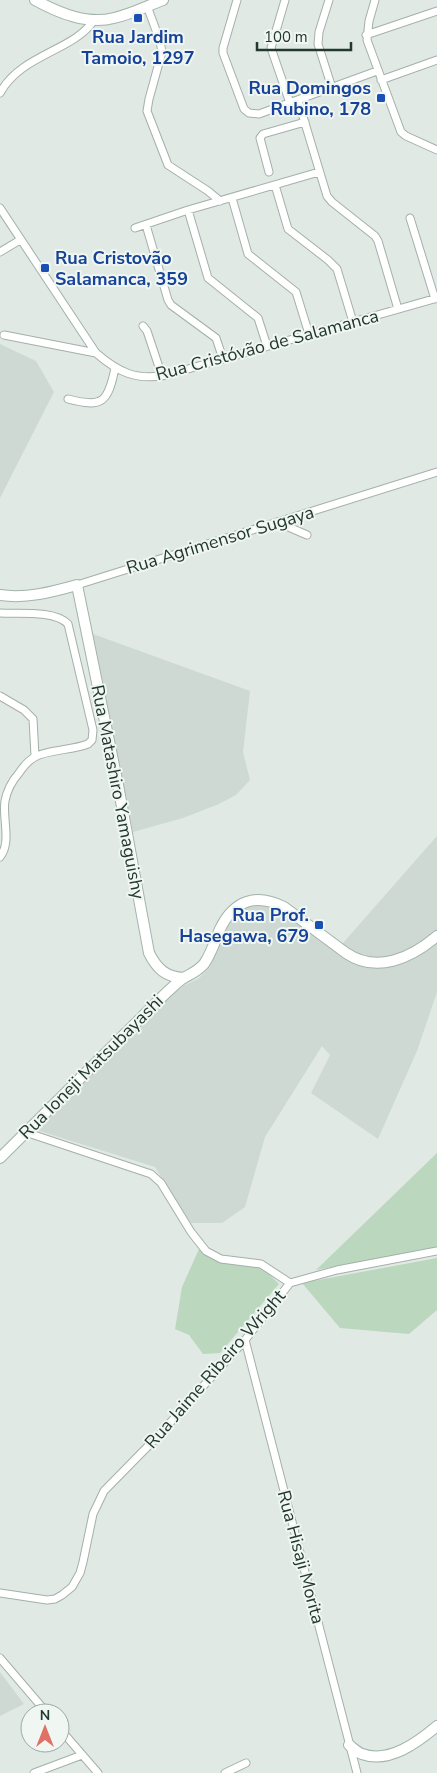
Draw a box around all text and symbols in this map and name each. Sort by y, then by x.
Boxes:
marker: Rua Jardim Tamoio, 1297 [132,12,144,24]
scale bar [257,20,351,52]
place label: Rua Jardim Tamoio, 1297 [82,25,194,70]
text: 100 m [264,27,308,47]
place label: Rua Domingos Rubino, 178 [249,76,371,121]
marker: Rua Domingos Rubino, 178 [375,92,387,104]
place label: Rua Cristovão Salamanca, 359 [55,246,188,291]
marker: Rua Cristovão Salamanca, 359 [39,262,51,274]
street label: Rua Cristóvão de Salamanca [153,304,381,386]
street label: Rua Agrimensor Sugaya [123,500,317,580]
street label: Rua Matashiro Yamaguishy [85,683,151,902]
place label: Rua Prof. Hasegawa, 679 [179,903,309,948]
marker: Rua Prof. Hasegawa, 679 [313,919,325,931]
street label: Rua Ioneji Matsubayashi [13,989,169,1145]
street label: Rua Jaime Ribeiro Wright [139,1284,291,1454]
street label: Rua Hisaji Morita [272,1488,330,1626]
north arrow [20,1703,70,1753]
text: N [40,1706,50,1725]

